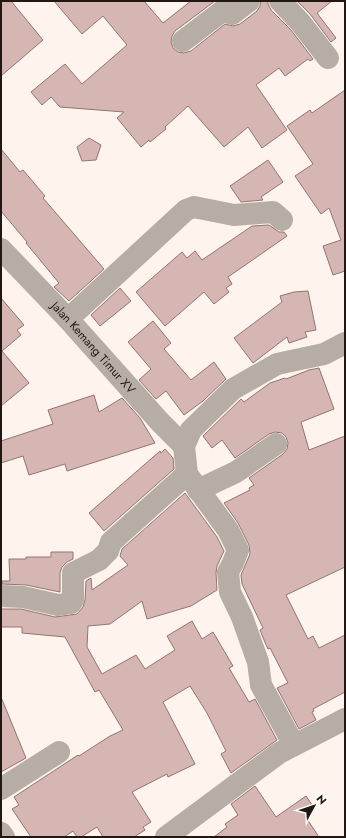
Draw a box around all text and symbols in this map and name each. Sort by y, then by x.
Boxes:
street label: Jalan Kemang Timur XV [45,296,140,398]
north arrow [294,786,334,826]
text: N [313,791,331,808]

